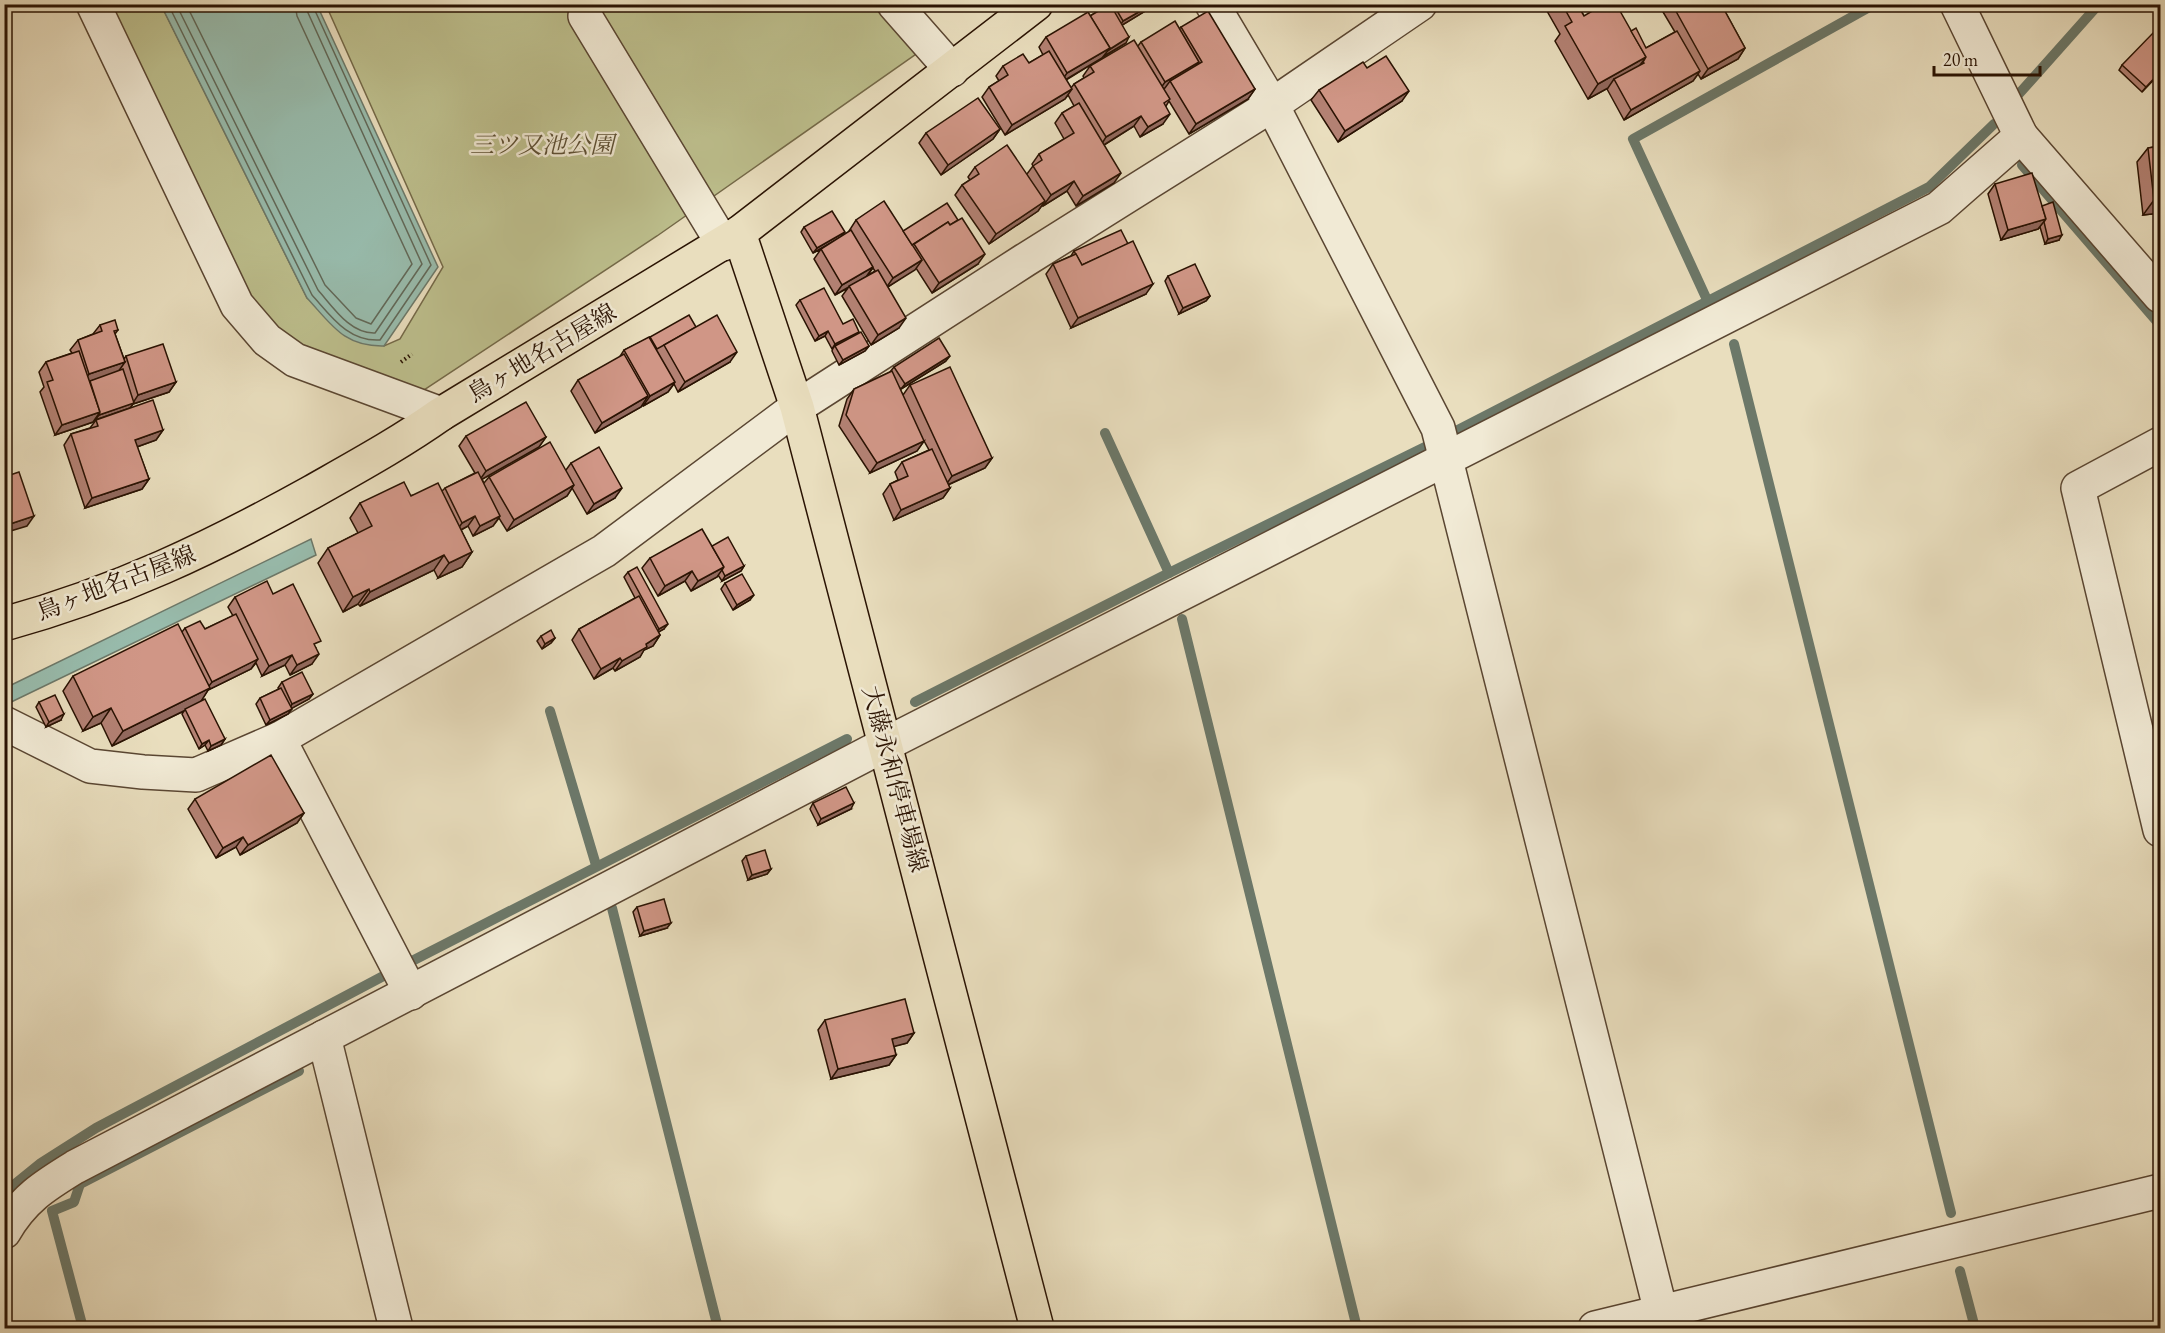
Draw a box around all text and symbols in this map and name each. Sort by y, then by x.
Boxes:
scale bar [1934,39,2040,77]
text: 20 m [1943,48,1978,71]
park label: 三ツ又池公園 [470,129,618,160]
street label: 鳥ヶ地名古屋線 [462,296,622,409]
street label: 鳥ヶ地名古屋線 [32,538,200,627]
street label: 大藤永和停車場線 [856,682,935,876]

